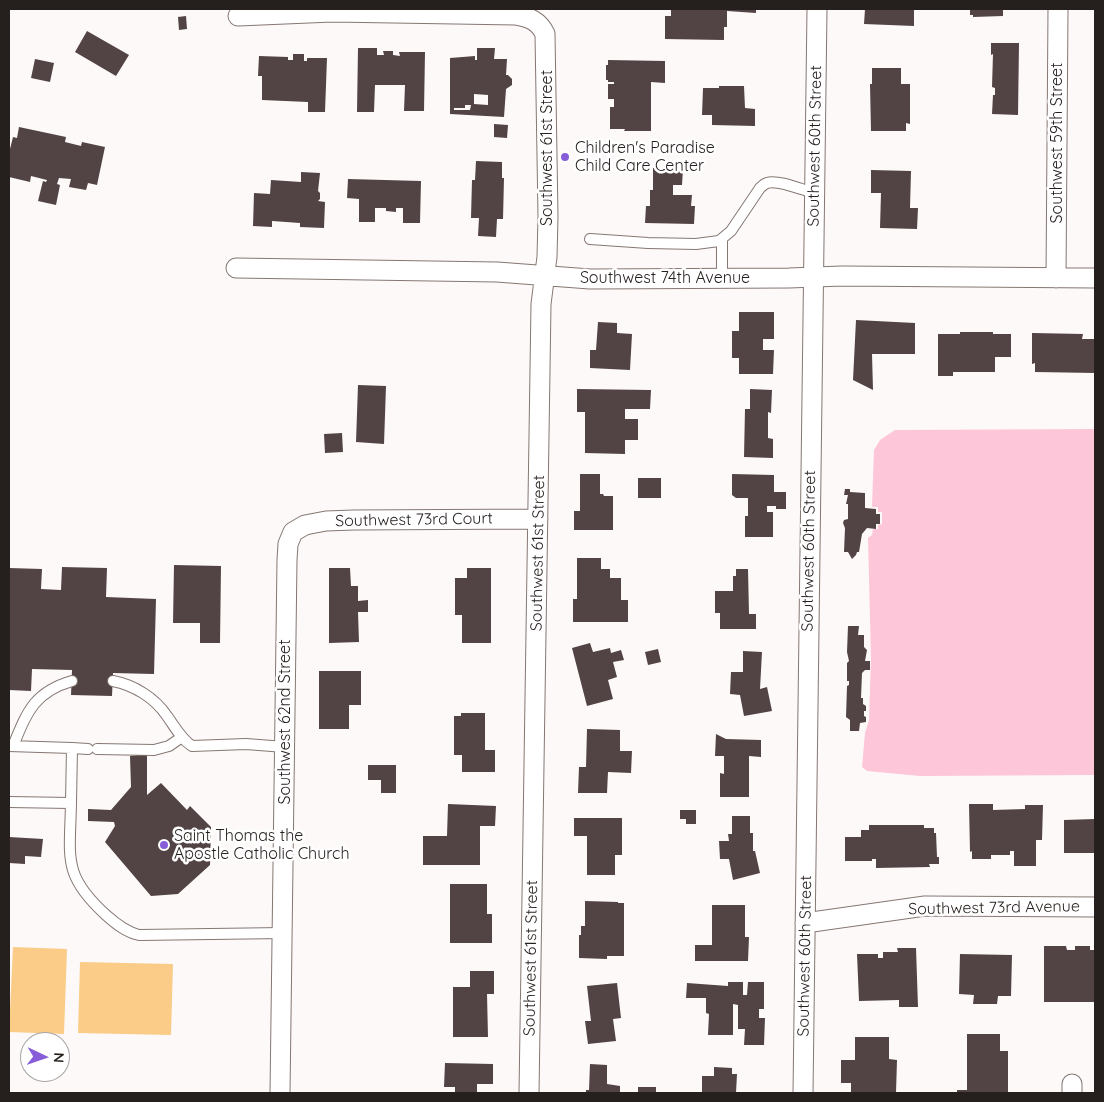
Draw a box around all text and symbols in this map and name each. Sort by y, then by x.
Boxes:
street label: Southwest 59th Street [1047,63,1067,223]
street label: Southwest 60th Street [804,65,826,227]
street label: Southwest 61st Street [537,70,557,226]
place label: Children's Paradise Child Care Center [575,138,715,176]
marker: Children's Paradise Child Care Center [559,151,571,163]
street label: Southwest 74th Avenue [580,268,750,288]
street label: Southwest 60th Street [798,470,820,632]
street label: Southwest 61st Street [527,475,549,631]
street label: Southwest 73rd Court [335,509,493,531]
street label: Southwest 62nd Street [275,639,295,805]
place label: Saint Thomas the Apostle Catholic Church [174,826,349,864]
marker: Saint Thomas the Apostle Catholic Church [158,839,170,851]
street label: Southwest 60th Street [794,875,816,1037]
street label: Southwest 61st Street [520,880,542,1036]
street label: Southwest 73rd Avenue [908,897,1080,919]
north arrow [20,1032,70,1082]
text: N [50,1052,68,1063]

